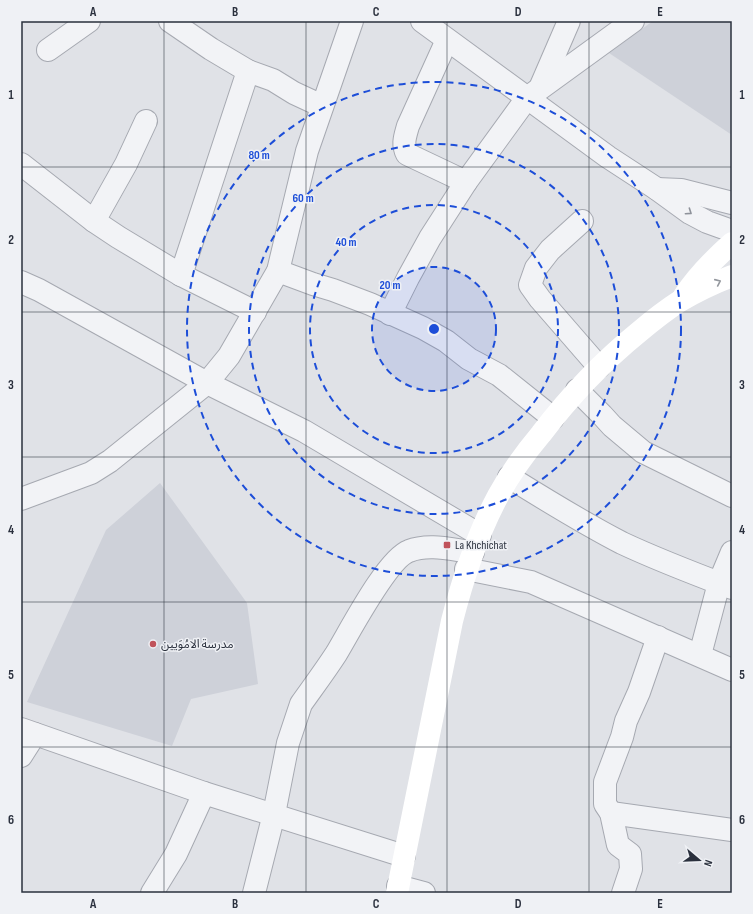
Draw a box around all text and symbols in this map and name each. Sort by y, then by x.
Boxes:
text: A [89,4,97,20]
text: B [232,4,238,20]
text: C [373,4,380,20]
text: D [515,4,522,20]
text: E [657,4,663,20]
text: 1 [8,87,14,103]
text: 1 [739,87,745,103]
text: 80 m [248,148,270,163]
text: 60 m [292,191,314,206]
one-way arrow [684,207,691,214]
text: 2 [8,232,14,248]
text: 2 [739,232,745,248]
text: 40 m [335,235,357,250]
text: 20 m [380,278,400,293]
one-way arrow [714,279,721,287]
centre of rings [427,322,441,336]
text: 3 [8,377,14,393]
text: 3 [739,377,745,393]
text: 4 [8,522,14,538]
text: 4 [739,522,745,538]
place label: La Khchichat [455,538,507,553]
marker: La Khchichat [442,540,452,550]
place label: مدرسة الامُوَيين [161,637,234,652]
marker: مدرسة الامُوَيين [148,639,158,649]
text: 5 [8,667,14,683]
text: 5 [739,667,745,683]
text: 6 [8,812,14,828]
text: 6 [739,812,745,828]
north arrow [679,840,719,880]
text: N [701,858,715,868]
text: A [89,896,97,912]
text: B [232,896,238,912]
text: C [373,896,380,912]
text: D [515,896,522,912]
text: E [657,896,663,912]

